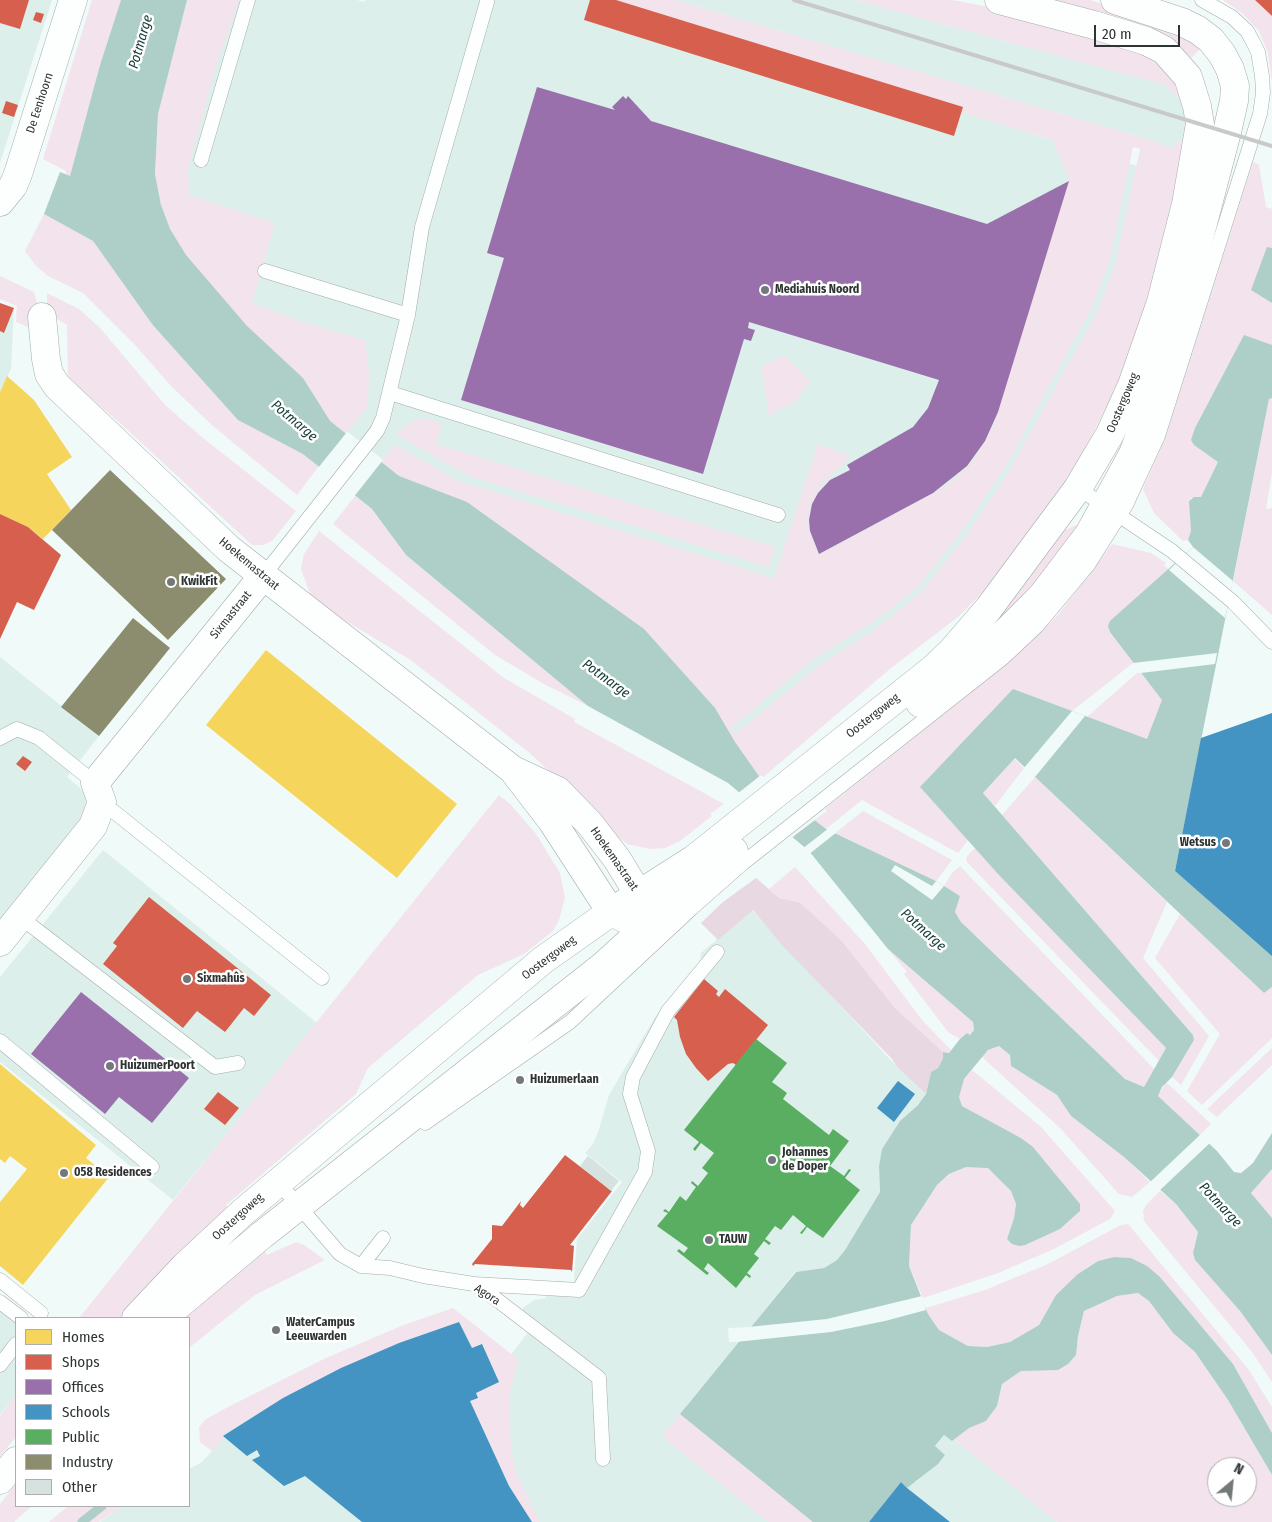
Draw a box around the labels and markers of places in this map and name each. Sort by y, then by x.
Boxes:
place label: Mediahuis Noord [775,283,859,297]
marker: Mediahuis Noord [759,284,771,296]
place label: KwikFit [181,575,218,589]
marker: KwikFit [165,576,177,588]
place label: Wetsus [1180,836,1216,850]
marker: Wetsus [1220,837,1232,849]
place label: Sixmahûs [197,972,245,986]
marker: Sixmahûs [181,973,193,985]
place label: HuizumerPoort [120,1059,195,1073]
marker: HuizumerPoort [104,1060,116,1072]
place label: Huizumerlaan [530,1073,599,1087]
marker: Huizumerlaan [514,1074,526,1086]
place label: Johannes de Doper [782,1146,828,1174]
marker: Johannes de Doper [766,1154,778,1166]
place label: 058 Residences [74,1166,152,1180]
marker: 058 Residences [58,1167,70,1179]
place label: TAUW [719,1233,747,1247]
marker: TAUW [703,1234,715,1246]
place label: WaterCampus Leeuwarden [286,1316,355,1344]
marker: WaterCampus Leeuwarden [270,1324,282,1336]

